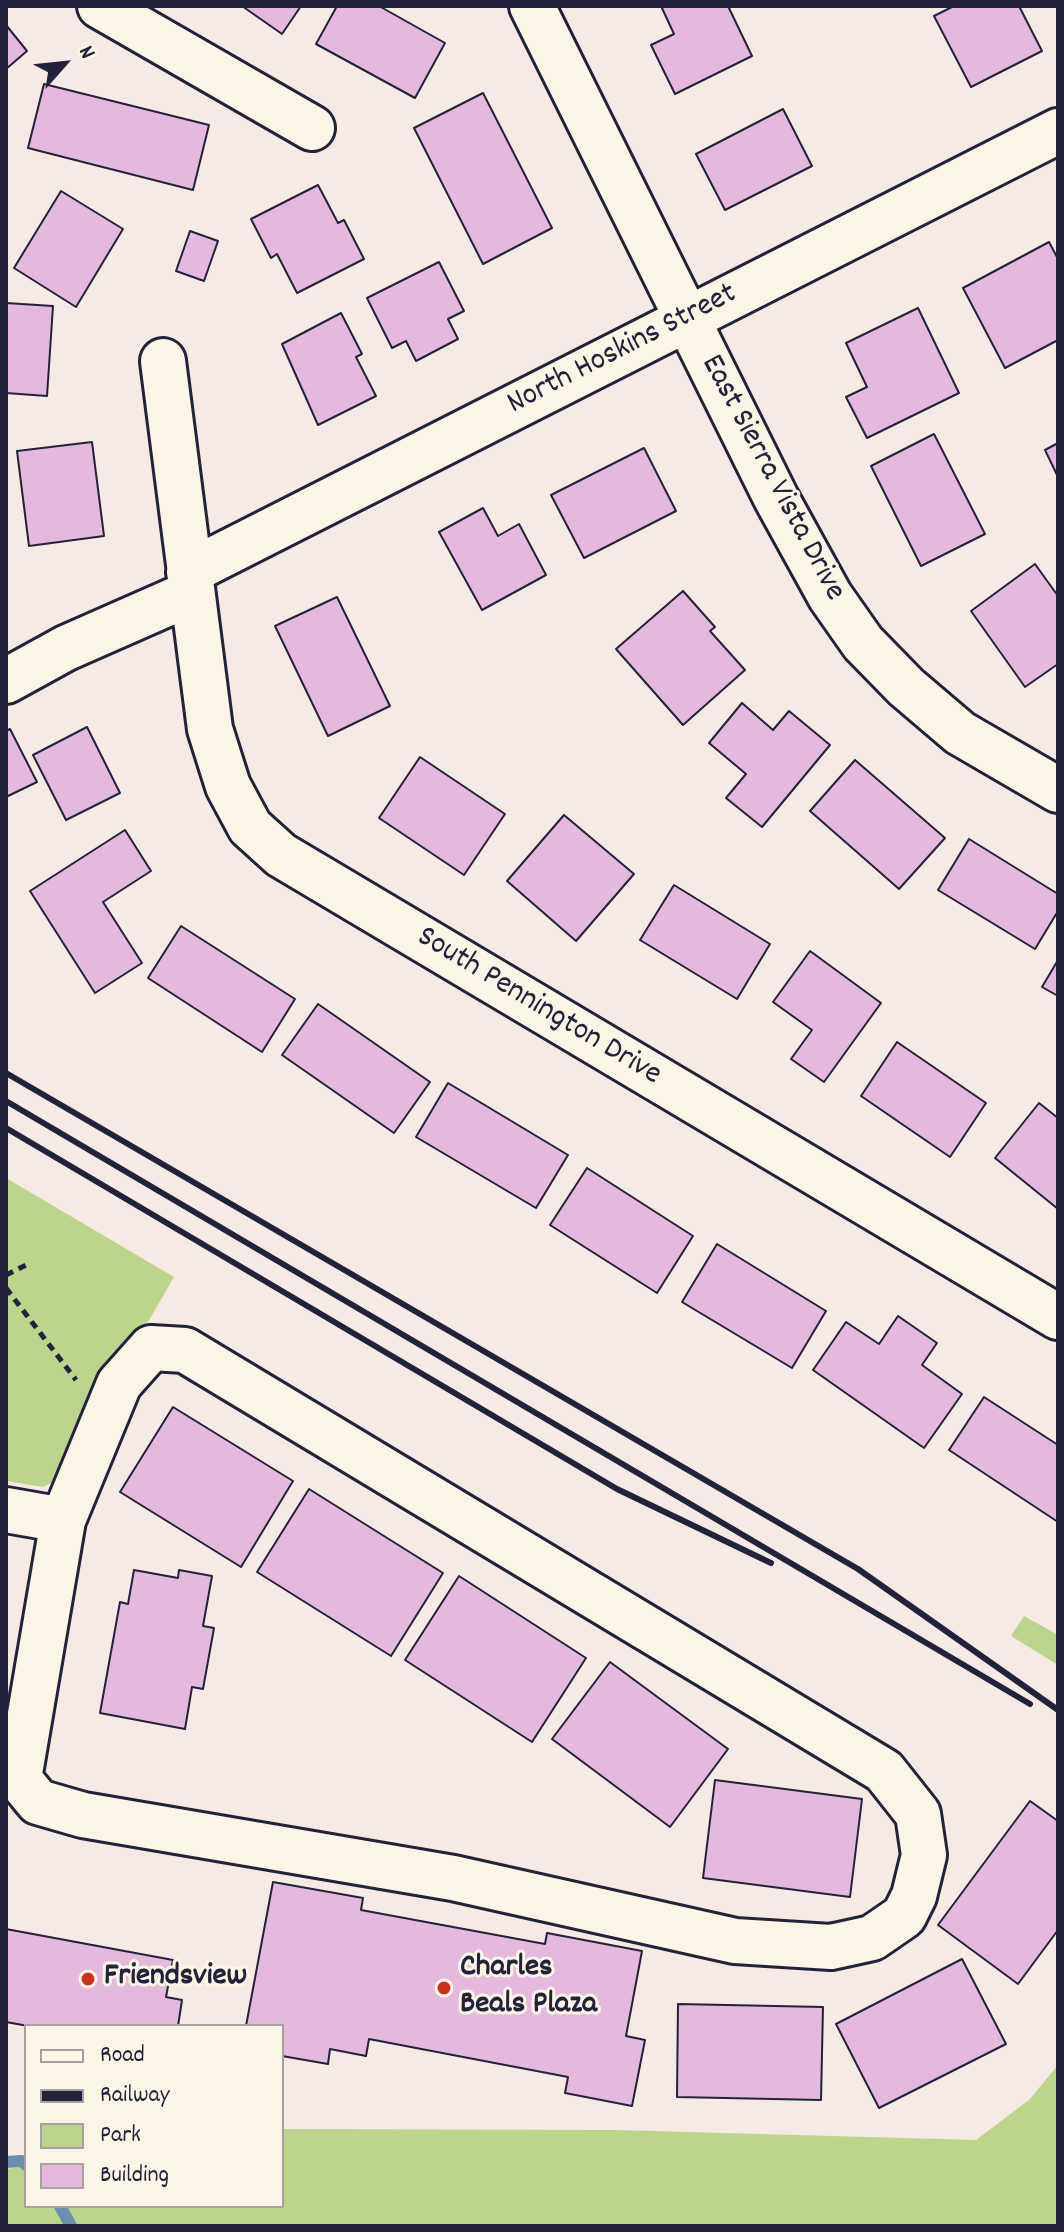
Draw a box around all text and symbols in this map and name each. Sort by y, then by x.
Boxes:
north arrow [24,24,104,104]
text: N [70,41,102,65]
street label: North Hoskins Street [502,277,744,425]
street label: East Sierra Vista Drive [690,350,852,608]
street label: South Pennington Drive [409,920,667,1096]
place label: Charles Beals Plaza [460,1951,597,2026]
place label: Friendsview [104,1960,247,1998]
marker: Friendsview [79,1970,97,1988]
marker: Charles Beals Plaza [435,1979,453,1997]
legend [24,2024,284,2208]
text: Road [100,2039,145,2073]
text: Railway [100,2079,169,2113]
text: Park [100,2119,141,2153]
text: Building [100,2159,169,2193]

